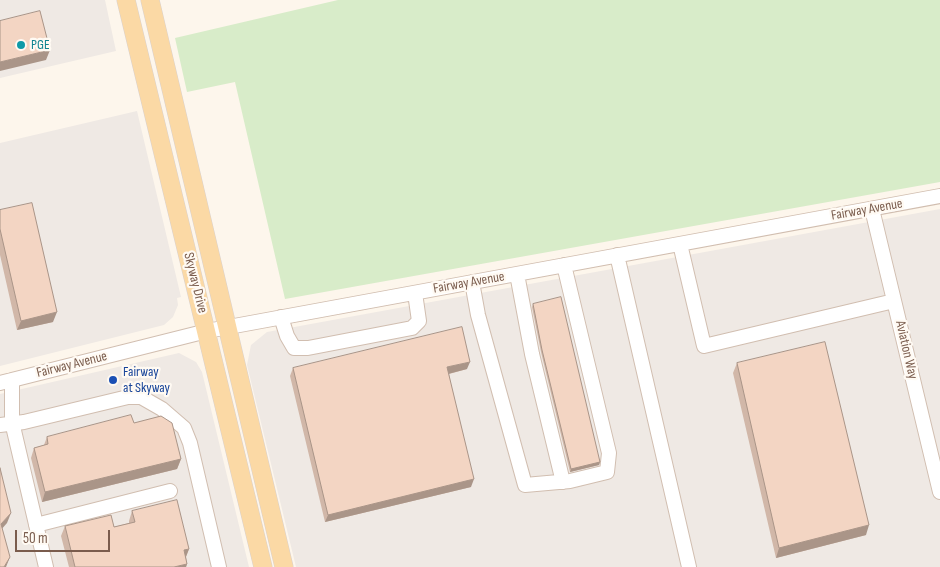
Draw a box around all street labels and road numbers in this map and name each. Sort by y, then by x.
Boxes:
street label: Fairway Avenue [830,195,904,225]
street label: Skyway Drive [179,251,211,315]
street label: Fairway Avenue [432,268,506,298]
street label: Aviation Way [891,319,921,381]
street label: Fairway Avenue [35,348,109,382]

